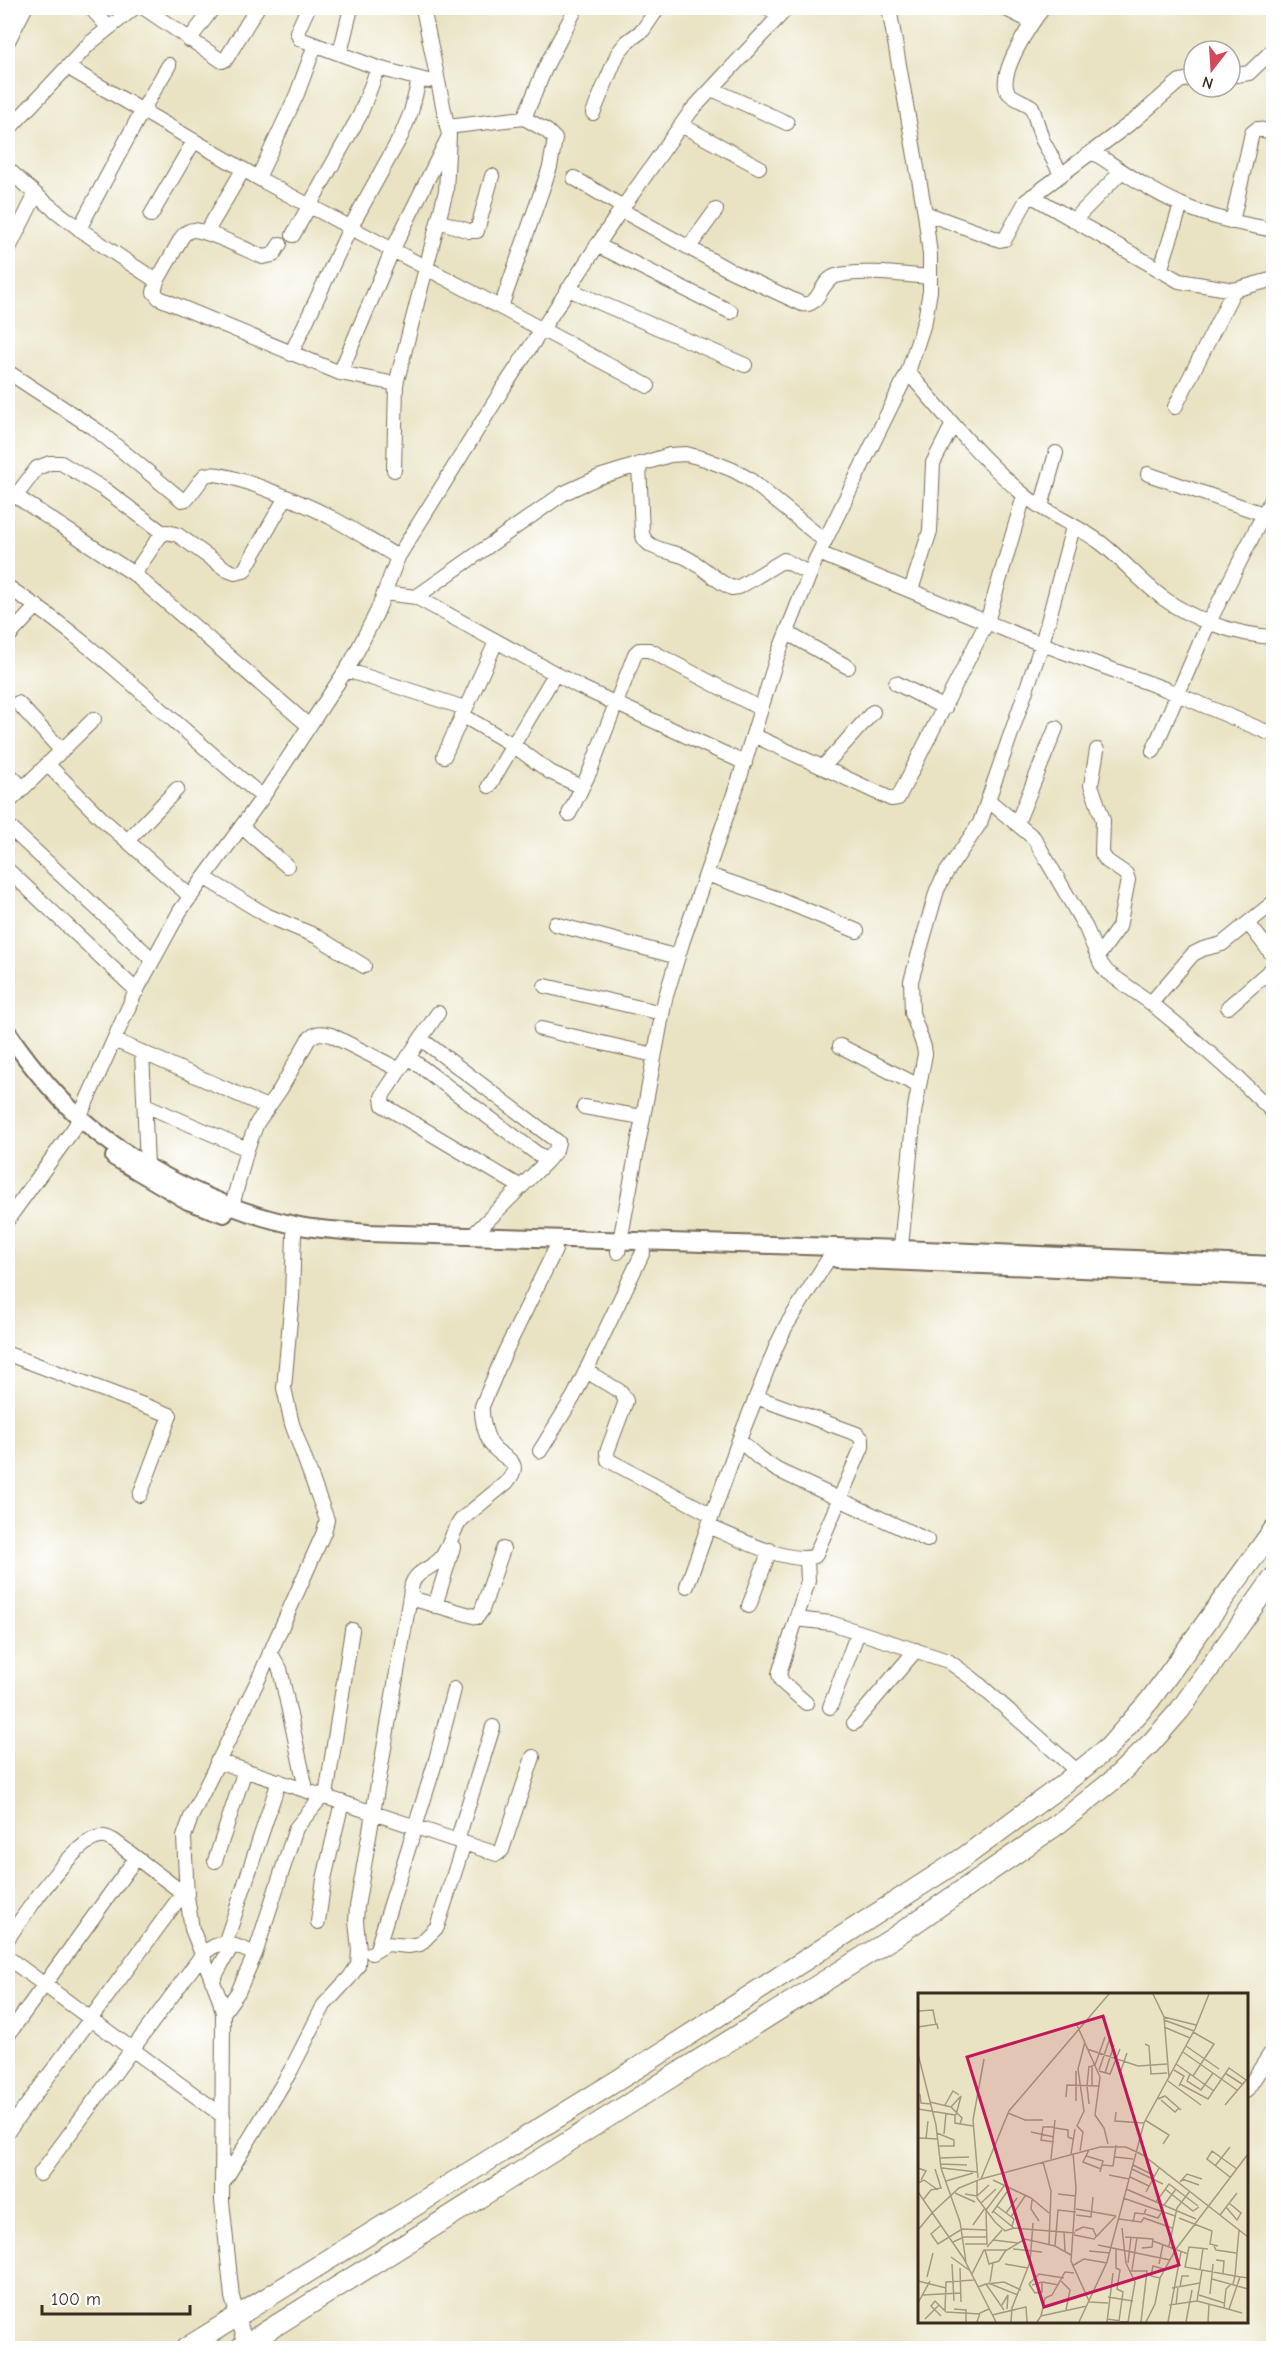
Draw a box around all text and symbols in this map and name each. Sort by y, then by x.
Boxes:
north arrow [1182,39,1242,99]
text: N [1200,72,1216,93]
inset map [918,1993,1248,2323]
scale bar [42,2278,190,2316]
text: 100 m [51,2289,101,2310]

